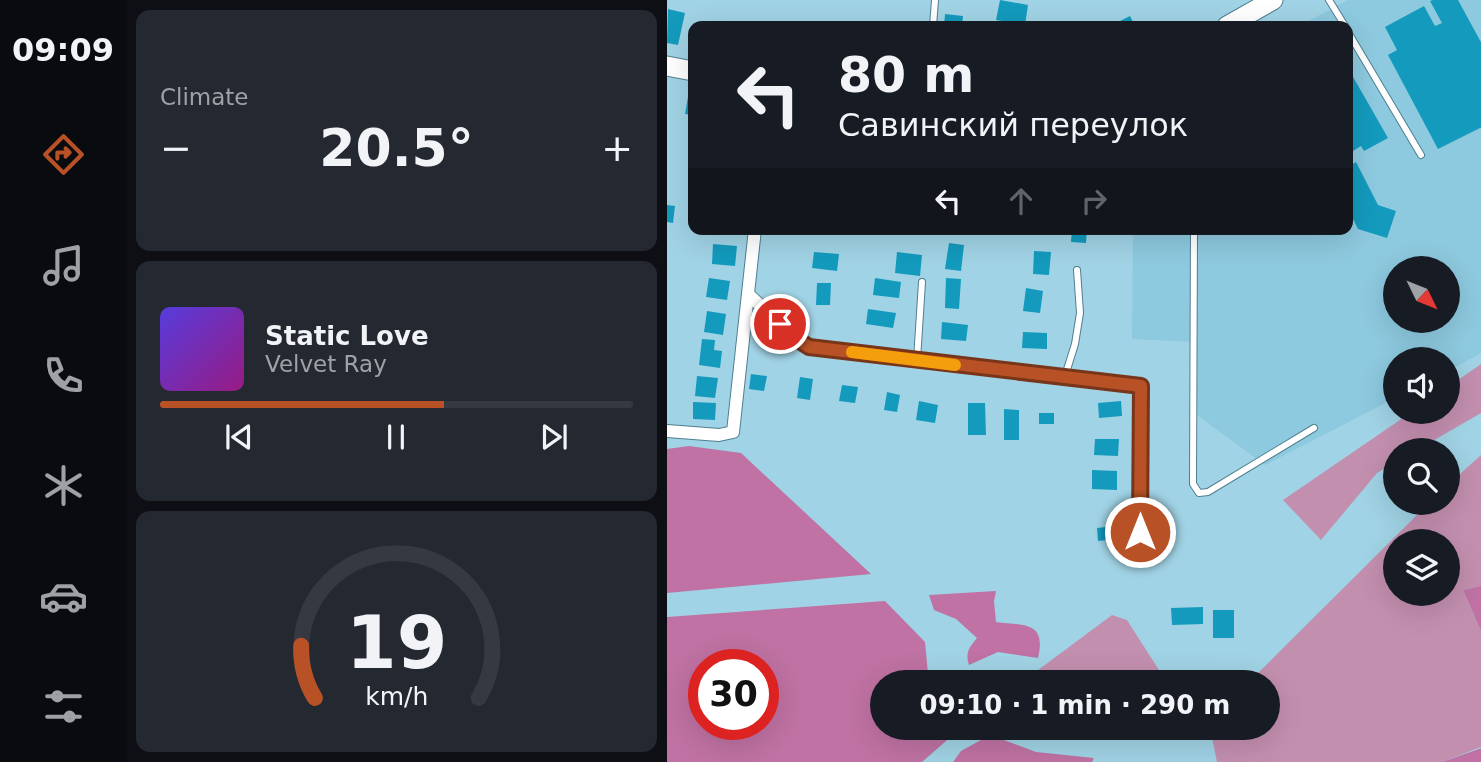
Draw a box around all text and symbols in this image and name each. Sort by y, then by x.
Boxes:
text: 09:09 [12,31,114,69]
text: 80 m [838,47,974,104]
icon: left [723,49,814,140]
text: Climate [160,84,249,110]
text: Савинский переулок [838,106,1188,144]
text: 20.5° [319,118,474,178]
text: − [160,126,192,170]
text: + [601,126,633,170]
icon: directions [39,130,88,179]
icon: left [929,182,967,220]
icon: ahead [1002,182,1040,220]
icon: right [1075,182,1113,220]
icon: music [39,241,88,290]
north arrow [1383,256,1460,332]
map controls [1383,256,1460,606]
pin [750,294,810,354]
icon: arrive [761,305,799,343]
text: Static Love [265,321,429,351]
button: sound [1383,347,1460,424]
icon: phone [39,351,88,400]
text: Velvet Ray [265,351,387,377]
icon: previous [220,418,258,456]
icon: pause [377,418,415,456]
icon: next [535,418,573,456]
button: search [1383,438,1460,515]
icon: climate [39,461,88,510]
position arrow [1103,495,1177,569]
button: layers [1383,529,1460,606]
icon: car [39,572,88,621]
text: 19 [346,600,447,685]
speed limit sign: 30 [688,649,779,740]
text: km/h [365,681,428,710]
icon: filters [39,682,88,731]
text: 09:10 · 1 min · 290 m [920,690,1230,720]

